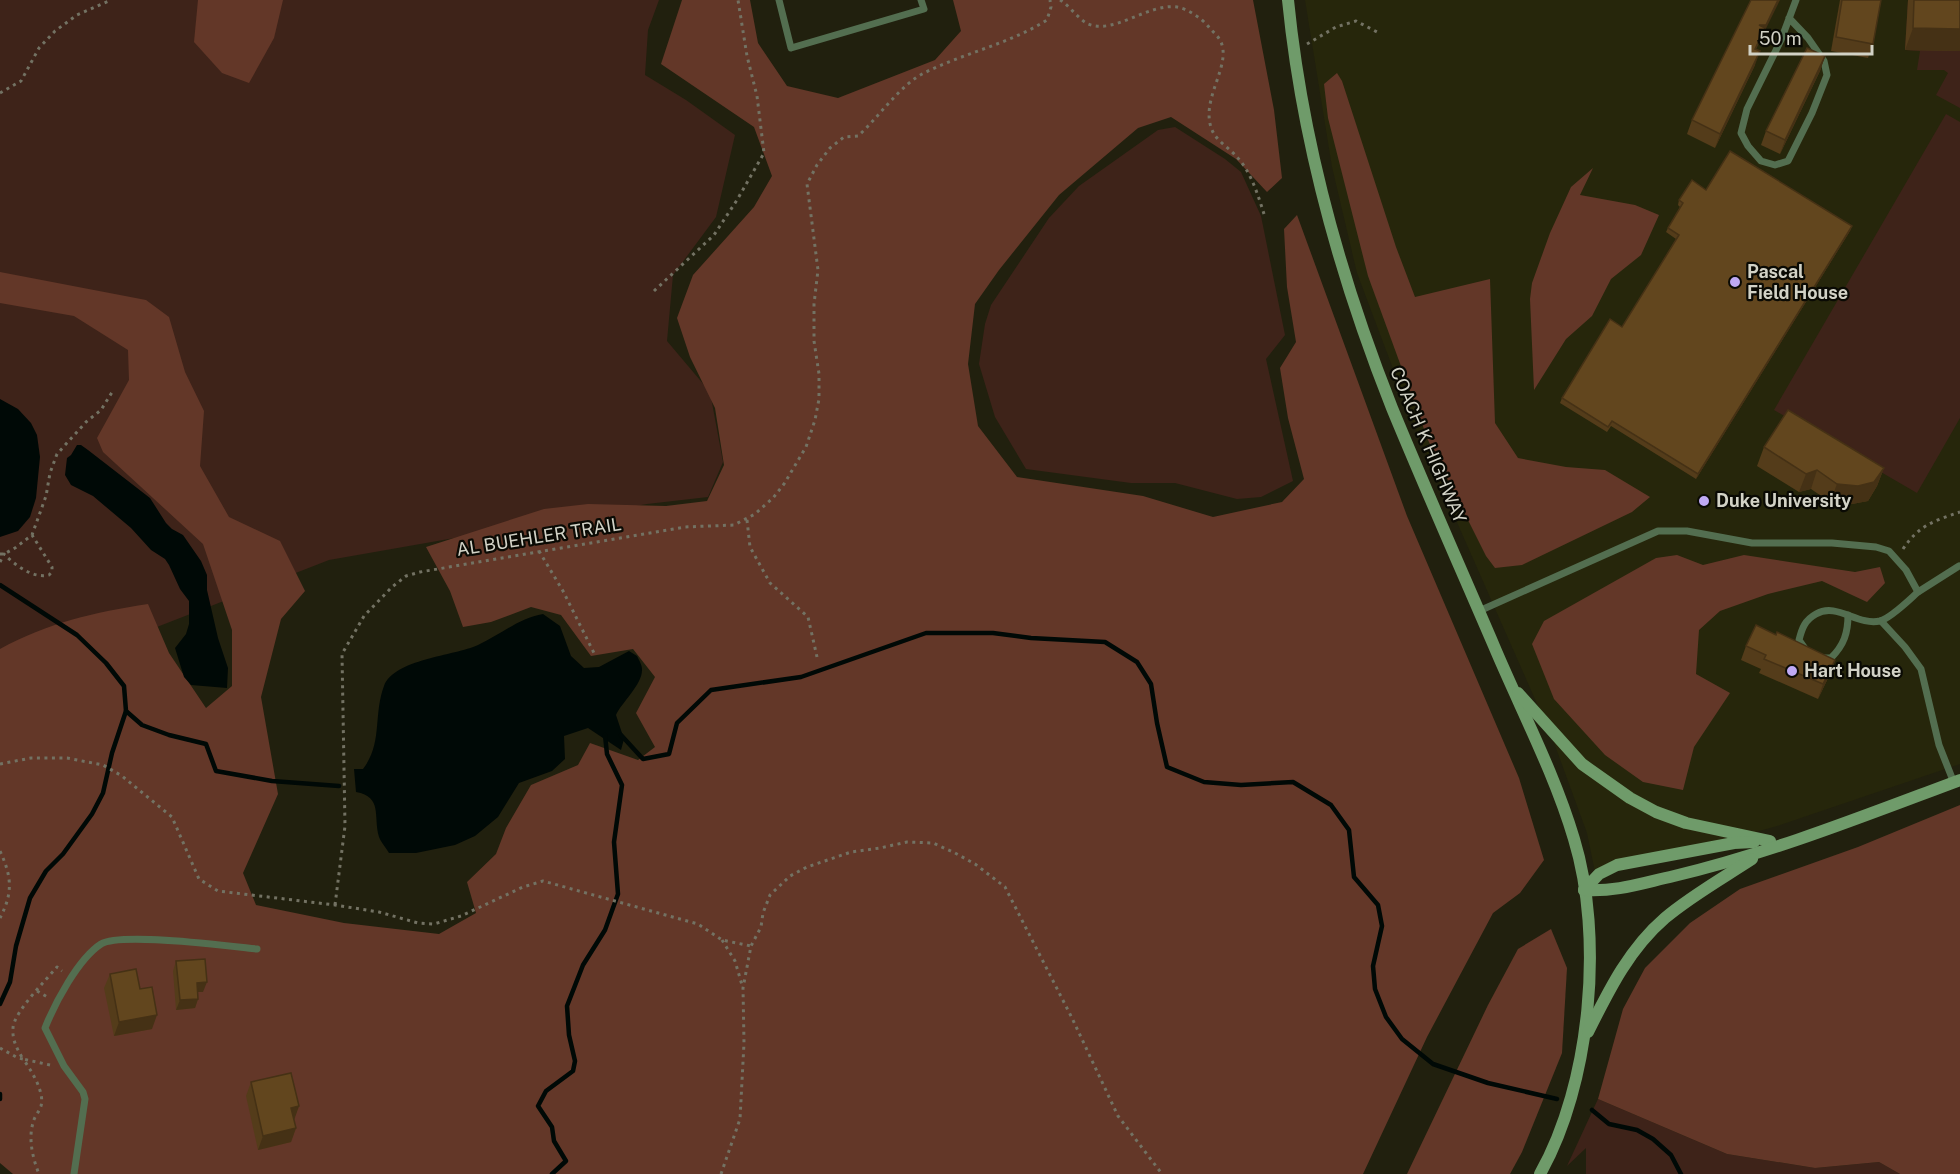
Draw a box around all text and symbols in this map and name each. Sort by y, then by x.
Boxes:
scale bar [1750,18,1872,56]
text: 50 m [1759,28,1802,49]
place label: Pascal Field House [1747,261,1848,303]
marker: Pascal Field House [1728,275,1742,289]
street label: COACH K HIGHWAY [1386,364,1471,526]
place label: Duke University [1716,490,1851,511]
marker: Duke University [1697,494,1711,508]
street label: AL BUEHLER TRAIL [455,513,623,560]
place label: Hart House [1804,660,1901,681]
marker: Hart House [1785,664,1799,678]

